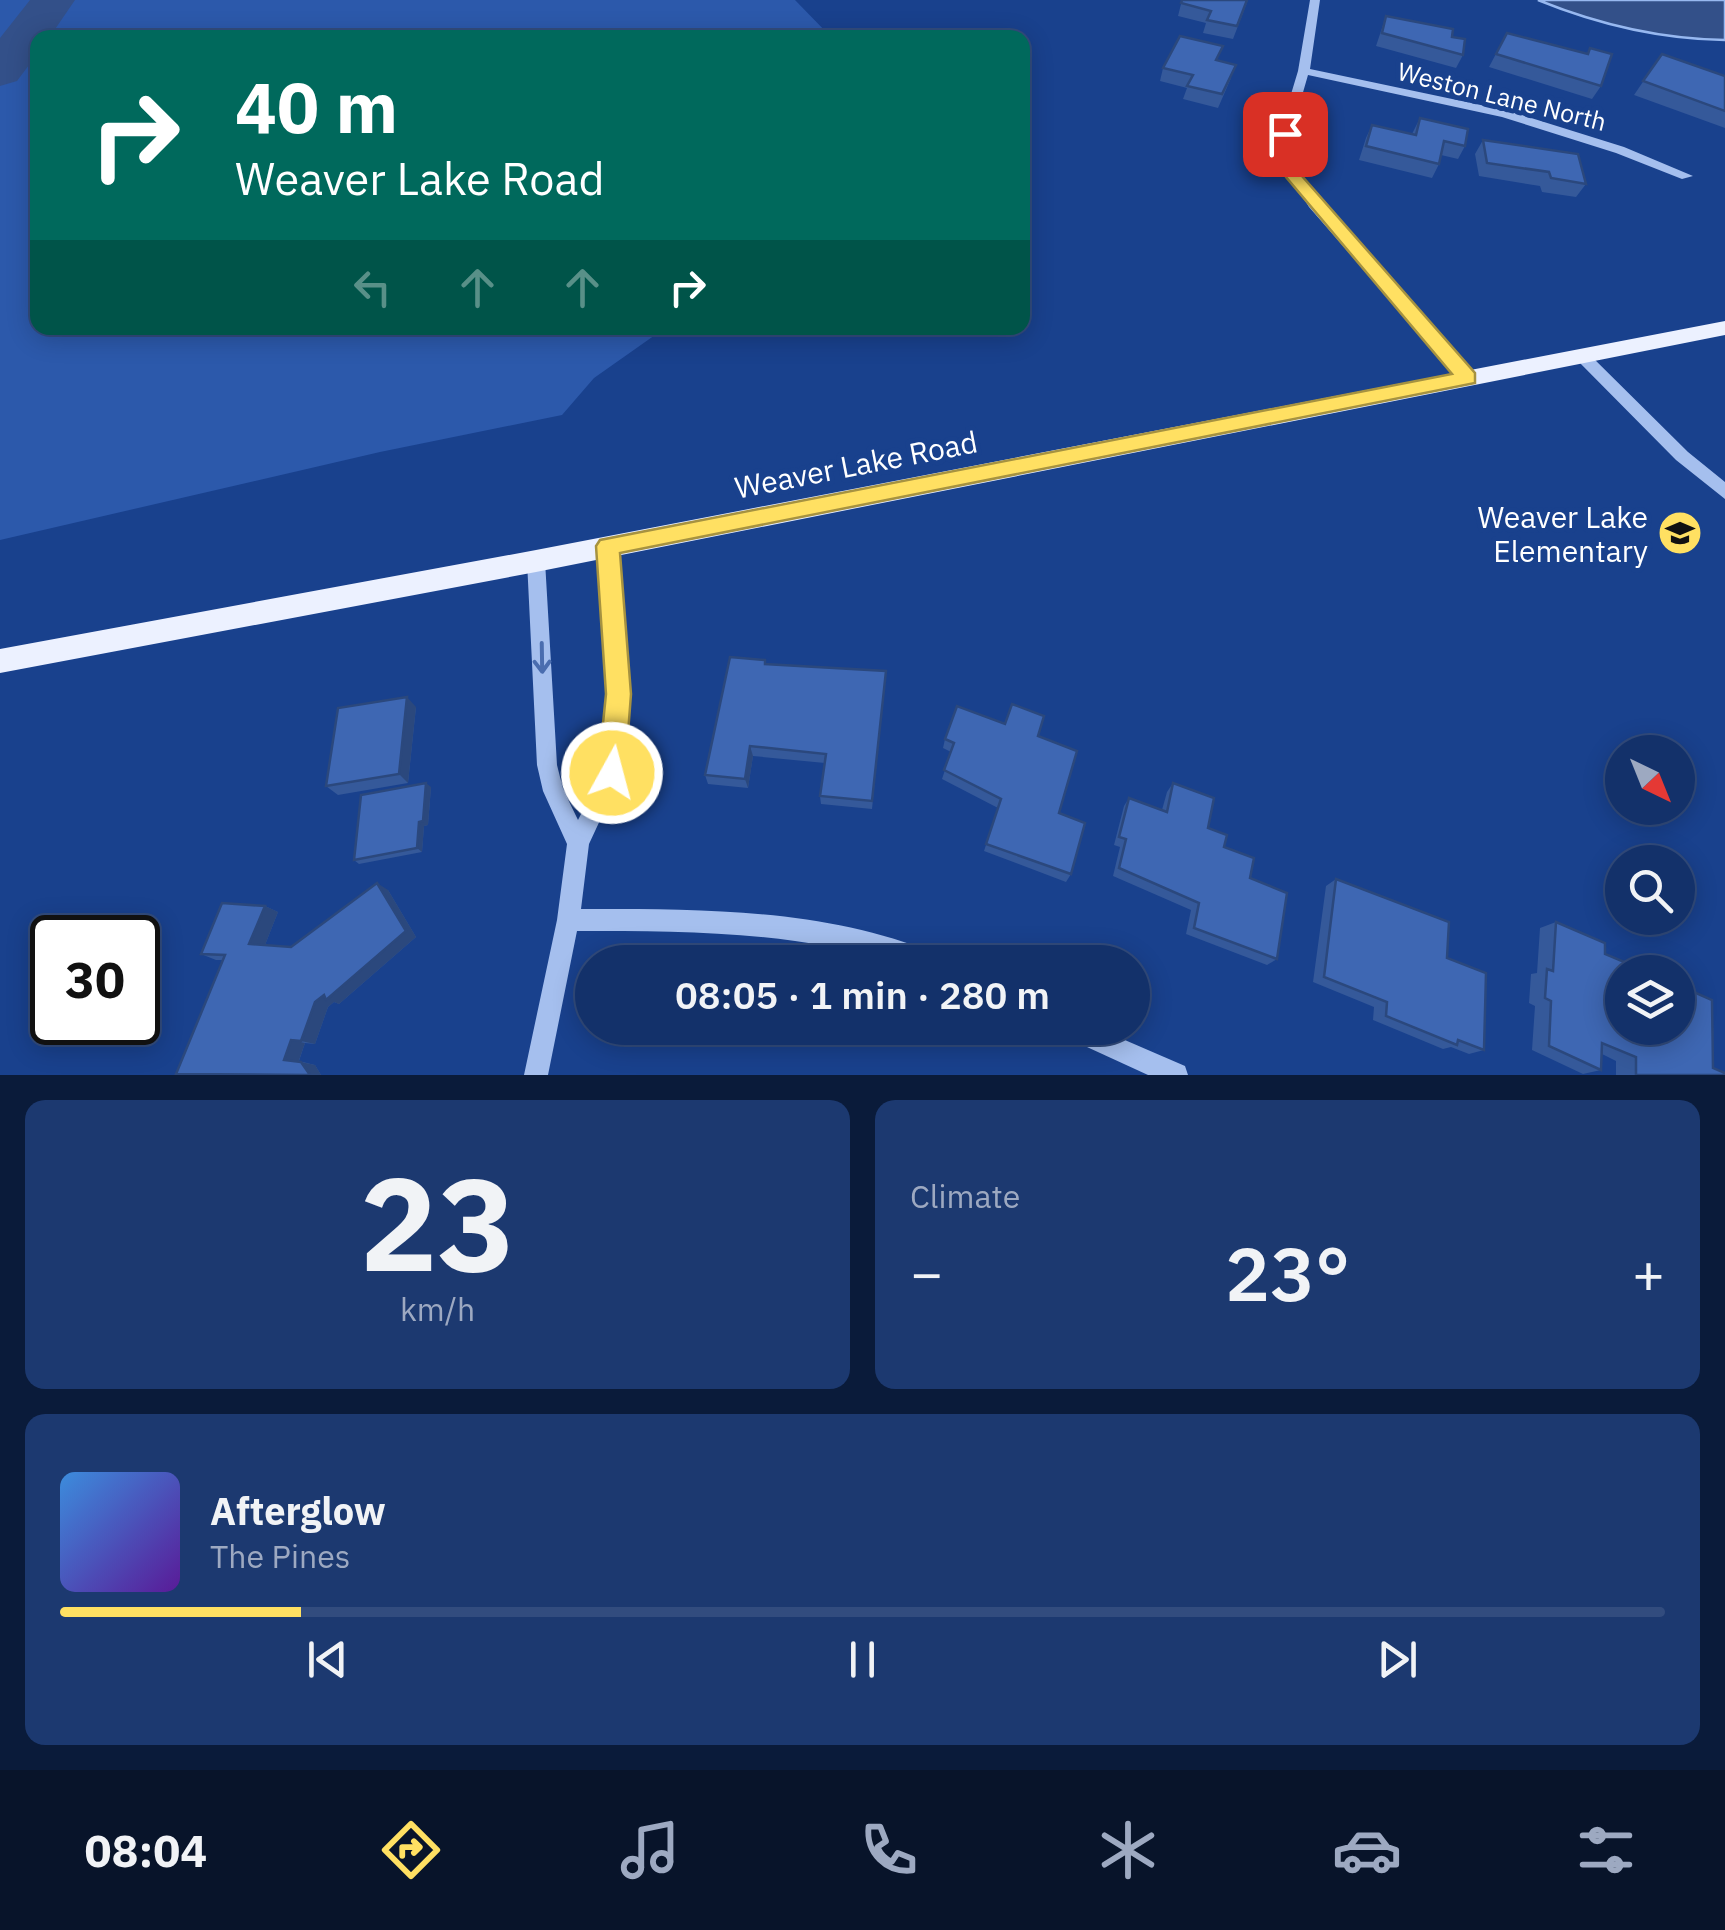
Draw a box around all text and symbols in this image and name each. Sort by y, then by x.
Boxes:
street label: Weston Lane North [1394,54,1610,138]
text: 40 m [235,61,398,152]
icon: right [70,70,200,200]
pin [1243,92,1328,177]
icon: arrive [1258,107,1313,162]
text: Weaver Lake Road [235,149,605,207]
icon: left [345,260,400,315]
icon: ahead [450,260,505,315]
icon: ahead [555,260,610,315]
icon: right [660,260,715,315]
street label: Weaver Lake Road [731,421,981,507]
place label: Weaver Lake Elementary [1478,497,1648,570]
school or university icon: Weaver Lake Elementary [1657,510,1703,556]
one-way arrow [532,642,552,674]
position arrow [560,721,664,825]
north arrow [1605,735,1695,825]
map controls [1605,735,1695,1045]
button: search [1605,845,1695,935]
speed limit sign: 30 [30,915,160,1045]
button: layers [1605,955,1695,1045]
text: 08:05 · 1 min · 280 m [675,970,1050,1019]
text: 23 [359,1138,516,1307]
text: Climate [910,1175,1020,1217]
text: 23° [1225,1224,1350,1322]
text: − [910,1237,943,1308]
text: + [1632,1237,1665,1308]
text: km/h [400,1288,475,1330]
text: Afterglow [210,1486,386,1535]
text: The Pines [210,1535,350,1577]
icon: previous [300,1632,355,1687]
icon: pause [835,1632,890,1687]
icon: next [1370,1632,1425,1687]
icon: directions [376,1815,446,1885]
icon: music [615,1815,685,1885]
icon: phone [854,1815,924,1885]
icon: climate [1093,1815,1163,1885]
icon: car [1332,1815,1402,1885]
icon: filters [1571,1815,1641,1885]
text: 08:04 [84,1821,207,1879]

